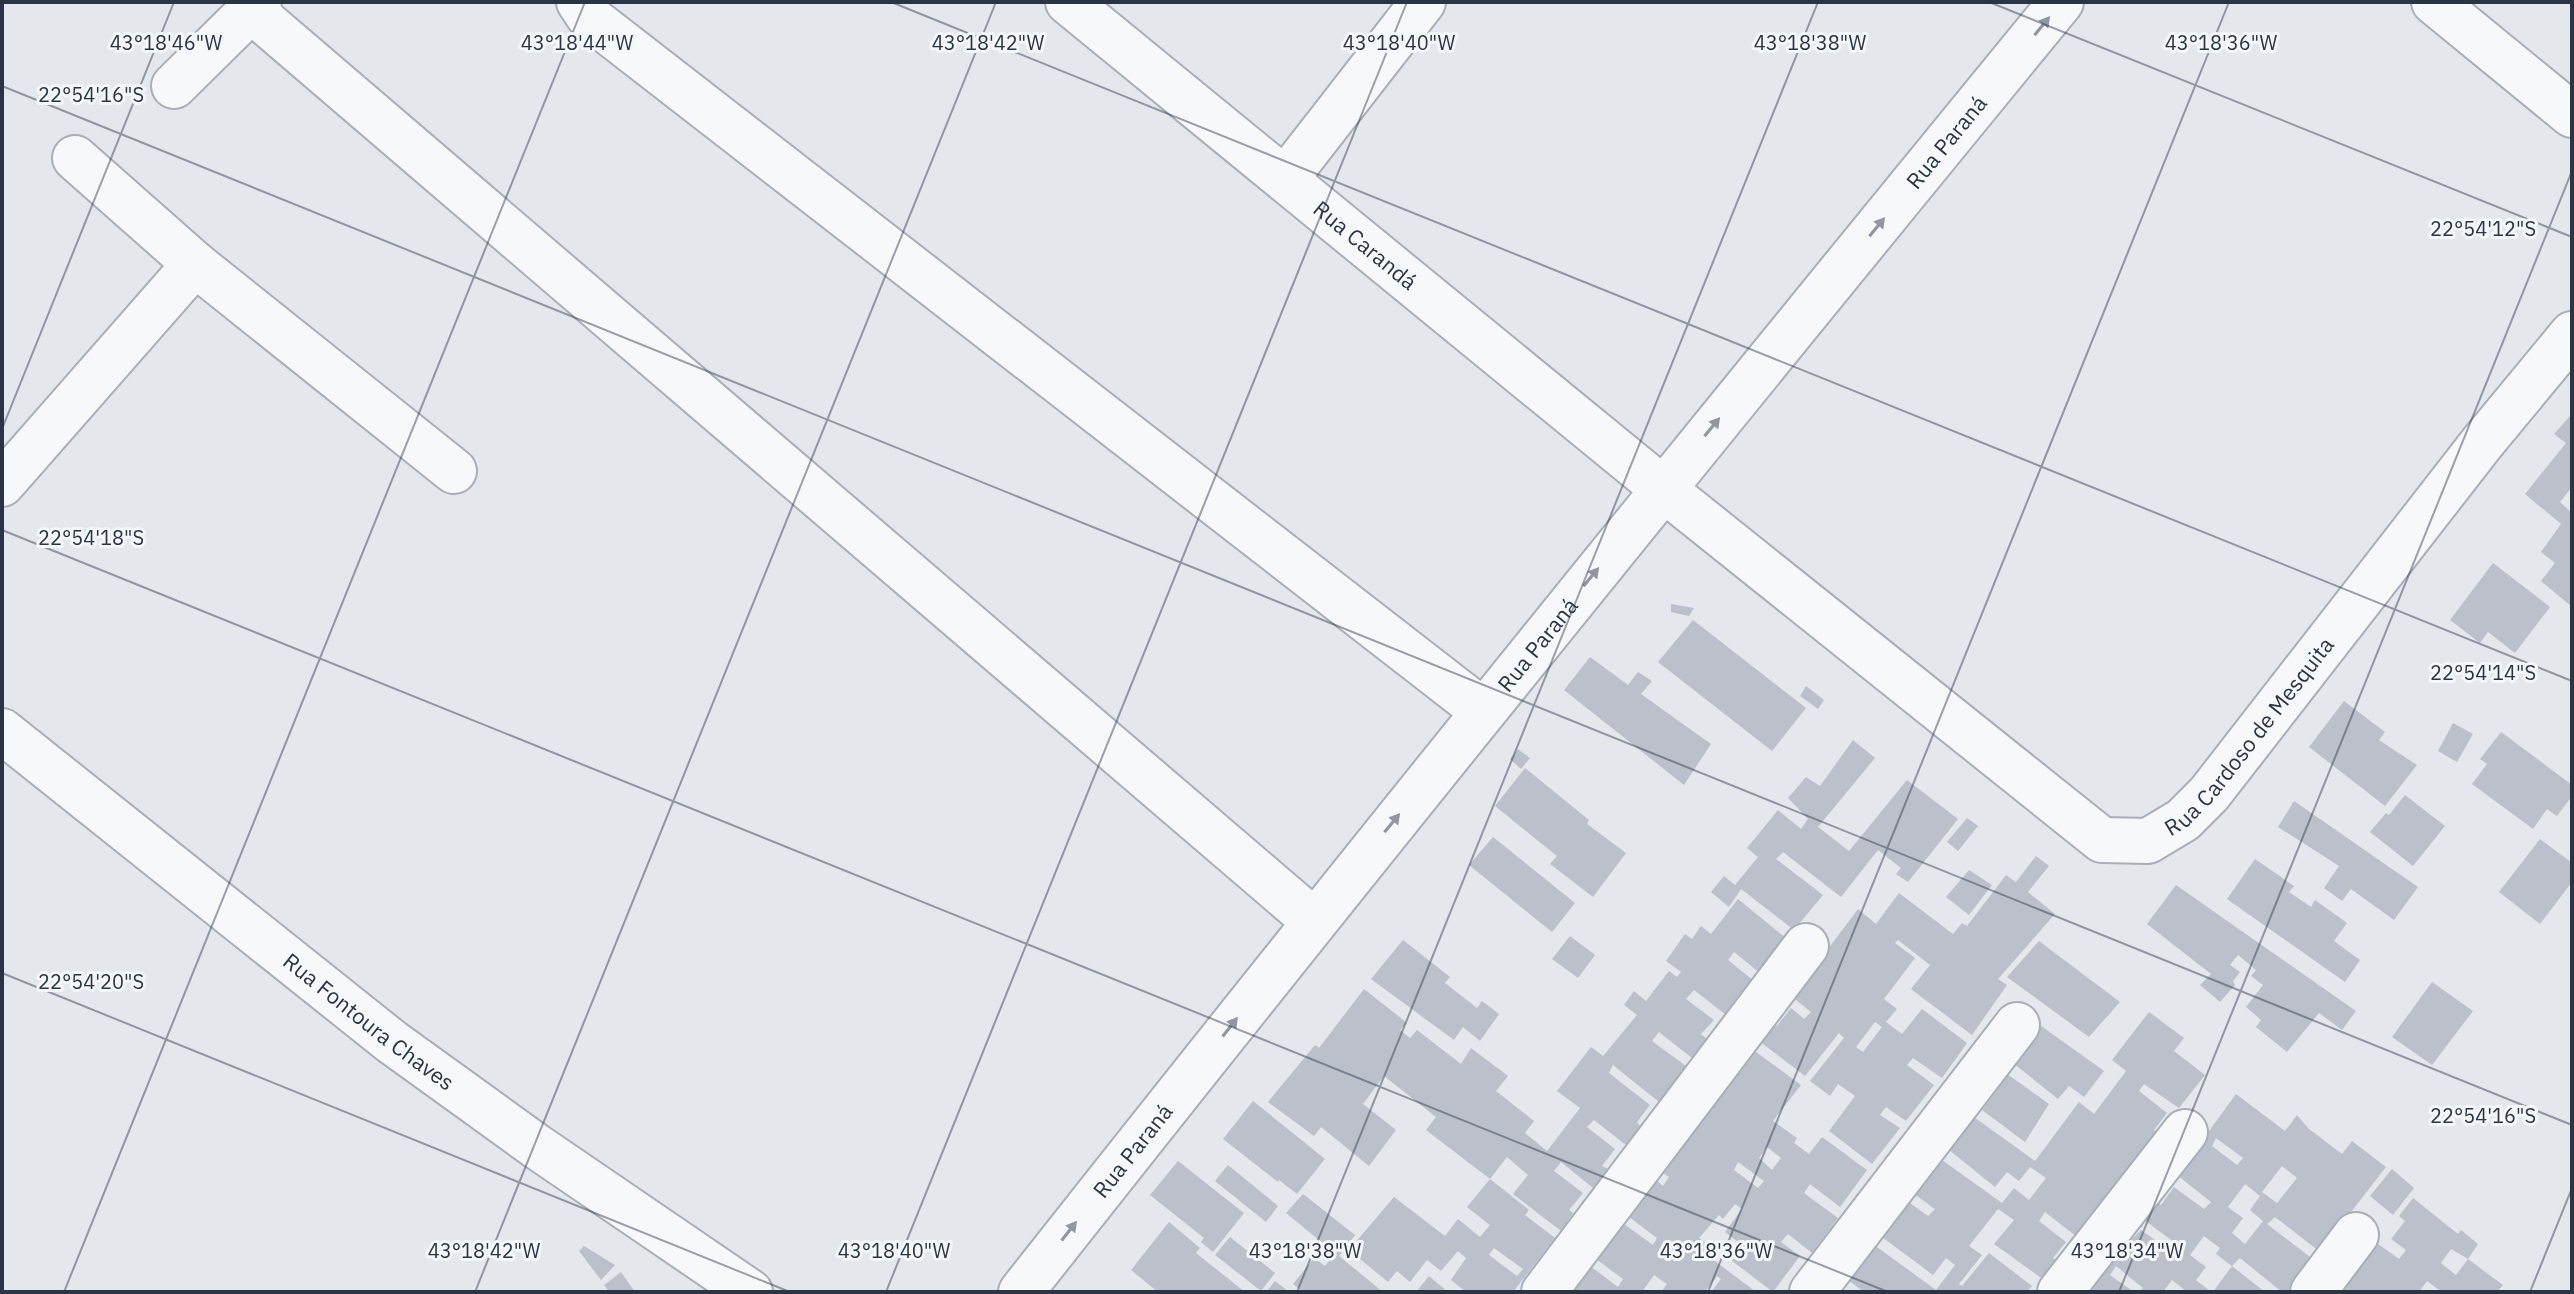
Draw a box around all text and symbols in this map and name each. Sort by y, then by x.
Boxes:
one-way arrow [2033,16,2050,36]
text: 43°18'46"W [110,29,223,56]
text: 43°18'44"W [521,29,634,56]
text: 43°18'42"W [932,29,1045,56]
text: 43°18'40"W [1343,29,1456,56]
text: 43°18'38"W [1754,29,1867,56]
text: 43°18'36"W [2165,29,2278,56]
text: 22°54'16"S [38,81,144,108]
street label: Rua Paraná [1899,89,1993,194]
street label: Rua Carandá [1308,194,1424,296]
text: 22°54'12"S [2430,215,2536,242]
one-way arrow [1868,217,1885,237]
one-way arrow [1703,418,1720,438]
text: 22°54'18"S [38,524,144,551]
one-way arrow [1582,567,1598,587]
street label: Rua Paraná [1491,592,1584,697]
street label: Rua Cardoso de Mesquita [2159,631,2340,842]
text: 22°54'14"S [2430,659,2536,686]
one-way arrow [1384,813,1400,833]
street label: Rua Fontoura Chaves [278,946,460,1096]
text: 22°54'20"S [38,968,144,995]
one-way arrow [1222,1017,1238,1037]
street label: Rua Paraná [1086,1097,1179,1204]
text: 22°54'16"S [2430,1102,2536,1129]
one-way arrow [1061,1221,1077,1241]
text: 43°18'42"W [428,1237,541,1264]
text: 43°18'40"W [838,1237,951,1264]
text: 43°18'38"W [1249,1237,1362,1264]
text: 43°18'36"W [1660,1237,1773,1264]
text: 43°18'34"W [2071,1237,2184,1264]

